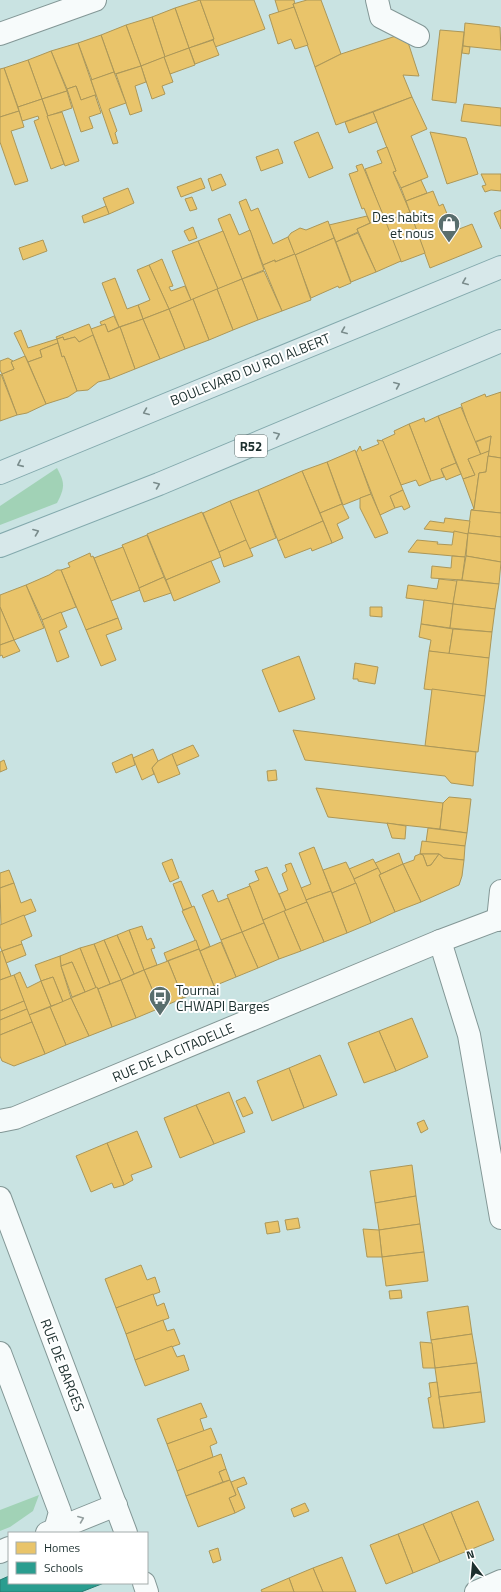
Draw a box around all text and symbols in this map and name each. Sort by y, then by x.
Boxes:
place label: Des habits et nous [372,206,434,243]
shop icon: Des habits et nous [436,211,462,244]
one-way arrow [461,277,469,285]
one-way arrow [341,326,349,334]
street label: BOULEVARD DU ROI ALBERT [167,327,334,411]
one-way arrow [394,381,401,389]
one-way arrow [143,407,150,415]
one-way arrow [274,431,281,439]
road number: R52 [235,435,267,457]
one-way arrow [17,459,24,467]
one-way arrow [154,481,161,489]
one-way arrow [33,529,40,537]
place label: Tournai CHWAPI Barges [176,979,270,1016]
bus stop icon: Tournai CHWAPI Barges [147,984,173,1017]
street label: RUE DE LA CITADELLE [109,1017,237,1087]
street label: RUE DE BARGES [36,1316,90,1414]
one-way arrow [78,1515,85,1523]
legend [8,1532,148,1584]
text: Homes [44,1538,80,1557]
north arrow [453,1544,493,1584]
text: N [464,1546,476,1563]
text: Schools [44,1558,84,1577]

